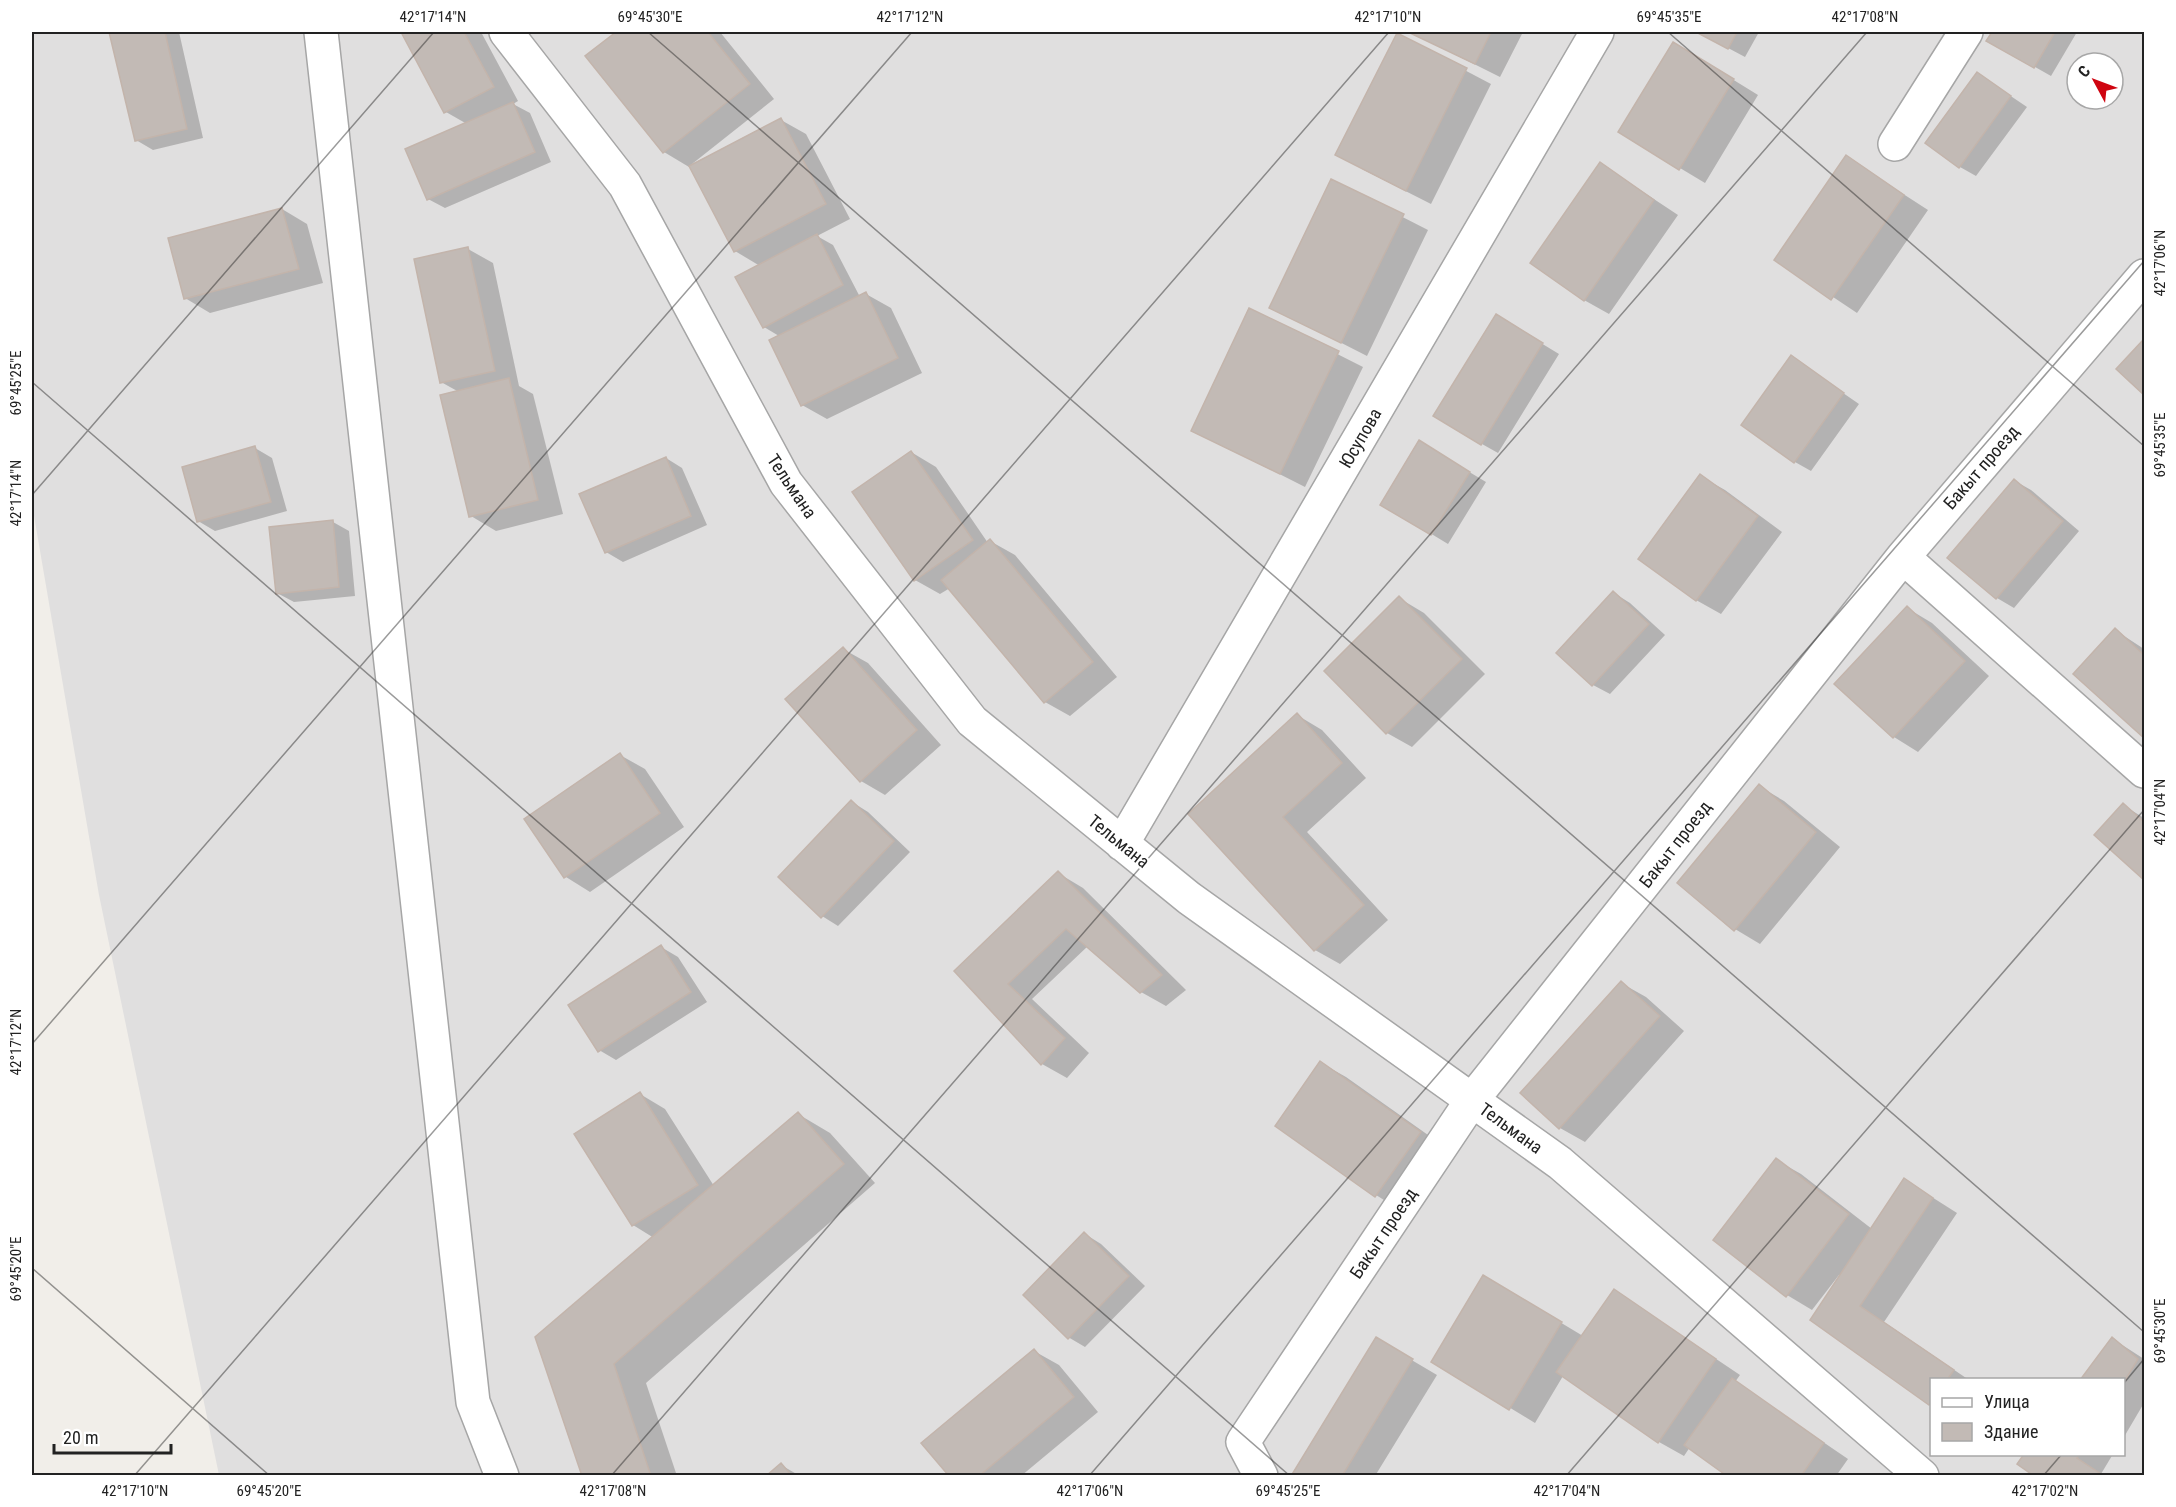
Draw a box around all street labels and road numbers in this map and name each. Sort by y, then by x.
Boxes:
street label: Юсупова [1335,404,1385,472]
street label: Бакыт проезд [1939,420,2023,513]
street label: Тельмана [763,450,821,522]
street label: Бакыт проезд [1635,796,1716,892]
street label: Тельмана [1084,810,1154,872]
street label: Тельмана [1475,1098,1547,1158]
street label: Бакыт проезд [1345,1184,1421,1282]

